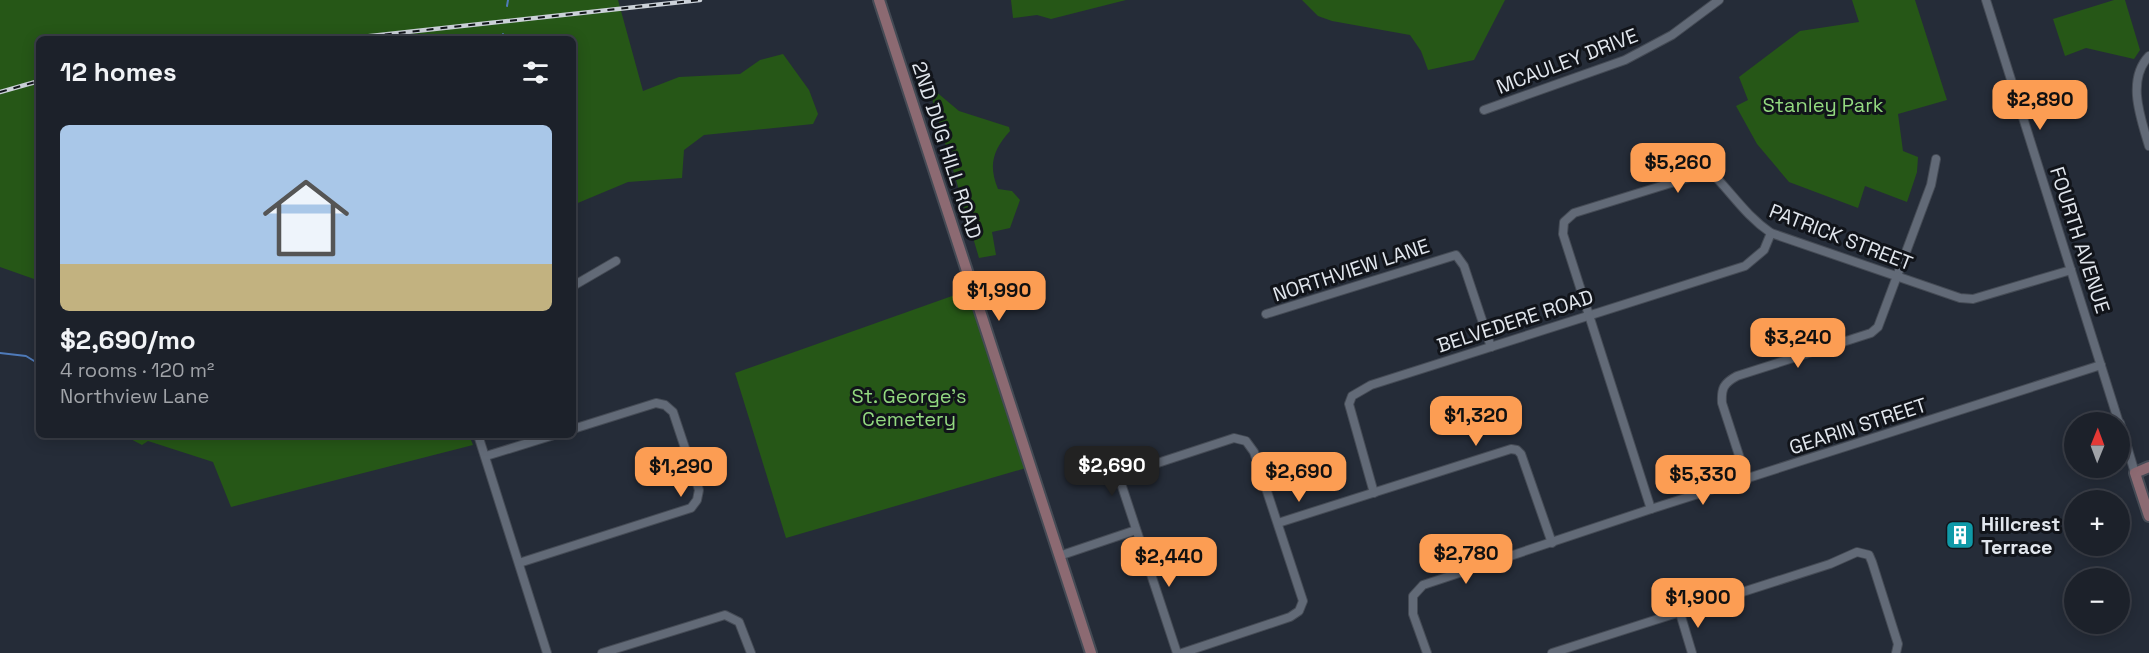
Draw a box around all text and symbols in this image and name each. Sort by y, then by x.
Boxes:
street label: MCAULEY DRIVE [1493,22,1641,100]
text: 12 homes [60,55,177,89]
icon: filters [519,56,552,89]
street label: 2ND DUG HILL ROAD [906,58,988,242]
pin: $2,890 [1991,80,2089,131]
text: $2,890 [2006,86,2074,112]
park label: Stanley Park [1763,92,1884,118]
pin: $5,260 [1629,143,1727,194]
text: $5,260 [1644,149,1712,175]
street label: FOURTH AVENUE [2044,163,2116,317]
icon: home [252,164,360,272]
street label: PATRICK STREET [1766,198,1917,276]
street label: NORTHVIEW LANE [1269,232,1433,308]
pin: $1,990 [950,271,1048,322]
text: $1,990 [967,277,1031,303]
street label: BELVEDERE ROAD [1434,283,1596,359]
pin: $3,240 [1749,318,1847,369]
text: $2,690/mo [60,323,196,357]
text: $3,240 [1764,324,1832,350]
text: 4 rooms · 120 m² [60,357,214,383]
text: Northview Lane [60,383,209,409]
park label: St. George's Cemetery [851,383,967,432]
street label: GEARIN STREET [1786,391,1930,461]
pin: $1,320 [1427,396,1525,447]
text: $1,320 [1444,402,1508,428]
north arrow [2064,412,2130,478]
map controls [2064,412,2130,634]
pin: $2,690 [1063,446,1161,497]
pin: $1,290 [632,447,730,498]
text: $2,690 [1078,452,1146,478]
pin: $2,690 [1250,452,1348,503]
text: $1,290 [649,453,713,479]
pin: $5,330 [1654,455,1752,506]
text: $2,690 [1265,458,1333,484]
text: $5,330 [1669,461,1737,487]
button: + [2064,490,2130,556]
place label: Hillcrest Terrace [1981,511,2060,560]
building icon: Hillcrest Terrace [1944,519,1976,551]
pin: $2,780 [1417,534,1515,585]
pin: $2,440 [1120,537,1218,588]
text: $2,780 [1433,540,1499,566]
text: $2,440 [1135,543,1203,569]
button: − [2064,568,2130,634]
pin: $1,900 [1649,578,1747,629]
text: $1,900 [1665,584,1731,610]

